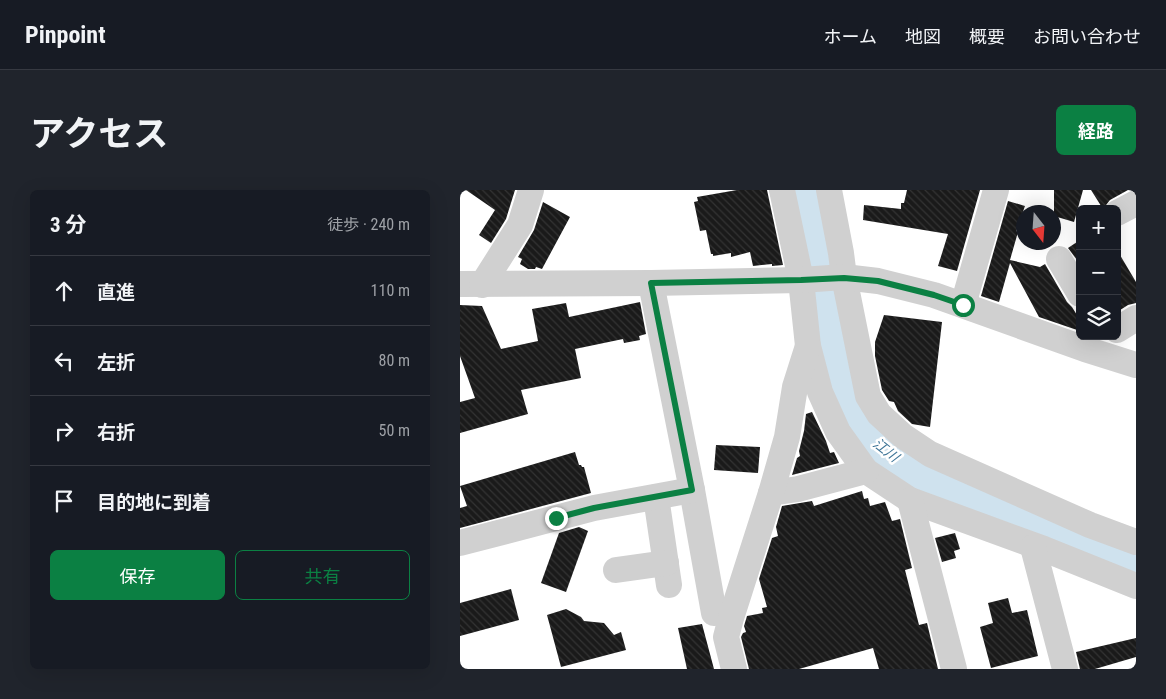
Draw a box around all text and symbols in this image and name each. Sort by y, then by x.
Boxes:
text: Pinpoint [25,21,106,49]
text: ホーム [824,26,877,47]
text: 地図 [905,26,941,47]
text: 概要 [969,26,1005,47]
text: お問い合わせ [1033,26,1141,47]
button: 経路 [1056,105,1136,155]
text: アクセス [30,114,168,155]
north arrow [1016,205,1061,250]
map controls [1076,205,1121,340]
button: + [1076,205,1121,250]
text: 3 分 [50,213,86,237]
text: 徒歩 · 240 m [327,215,410,234]
button: − [1076,250,1121,295]
icon: ahead [50,277,78,305]
text: 直進 [97,281,135,304]
text: 110 m [371,281,410,300]
route start [952,294,975,317]
button: layers [1076,295,1121,340]
icon: left [50,347,78,375]
text: 左折 [97,351,135,374]
text: 80 m [378,351,410,370]
icon: right [50,417,78,445]
text: 右折 [97,421,135,444]
text: 50 m [378,421,410,440]
water label: 江川 [870,435,904,466]
icon: arrive [50,487,78,515]
text: 目的地に到着 [97,491,211,514]
route end [545,507,568,530]
button: 保存 [50,550,225,600]
button: 共有 [235,550,410,600]

